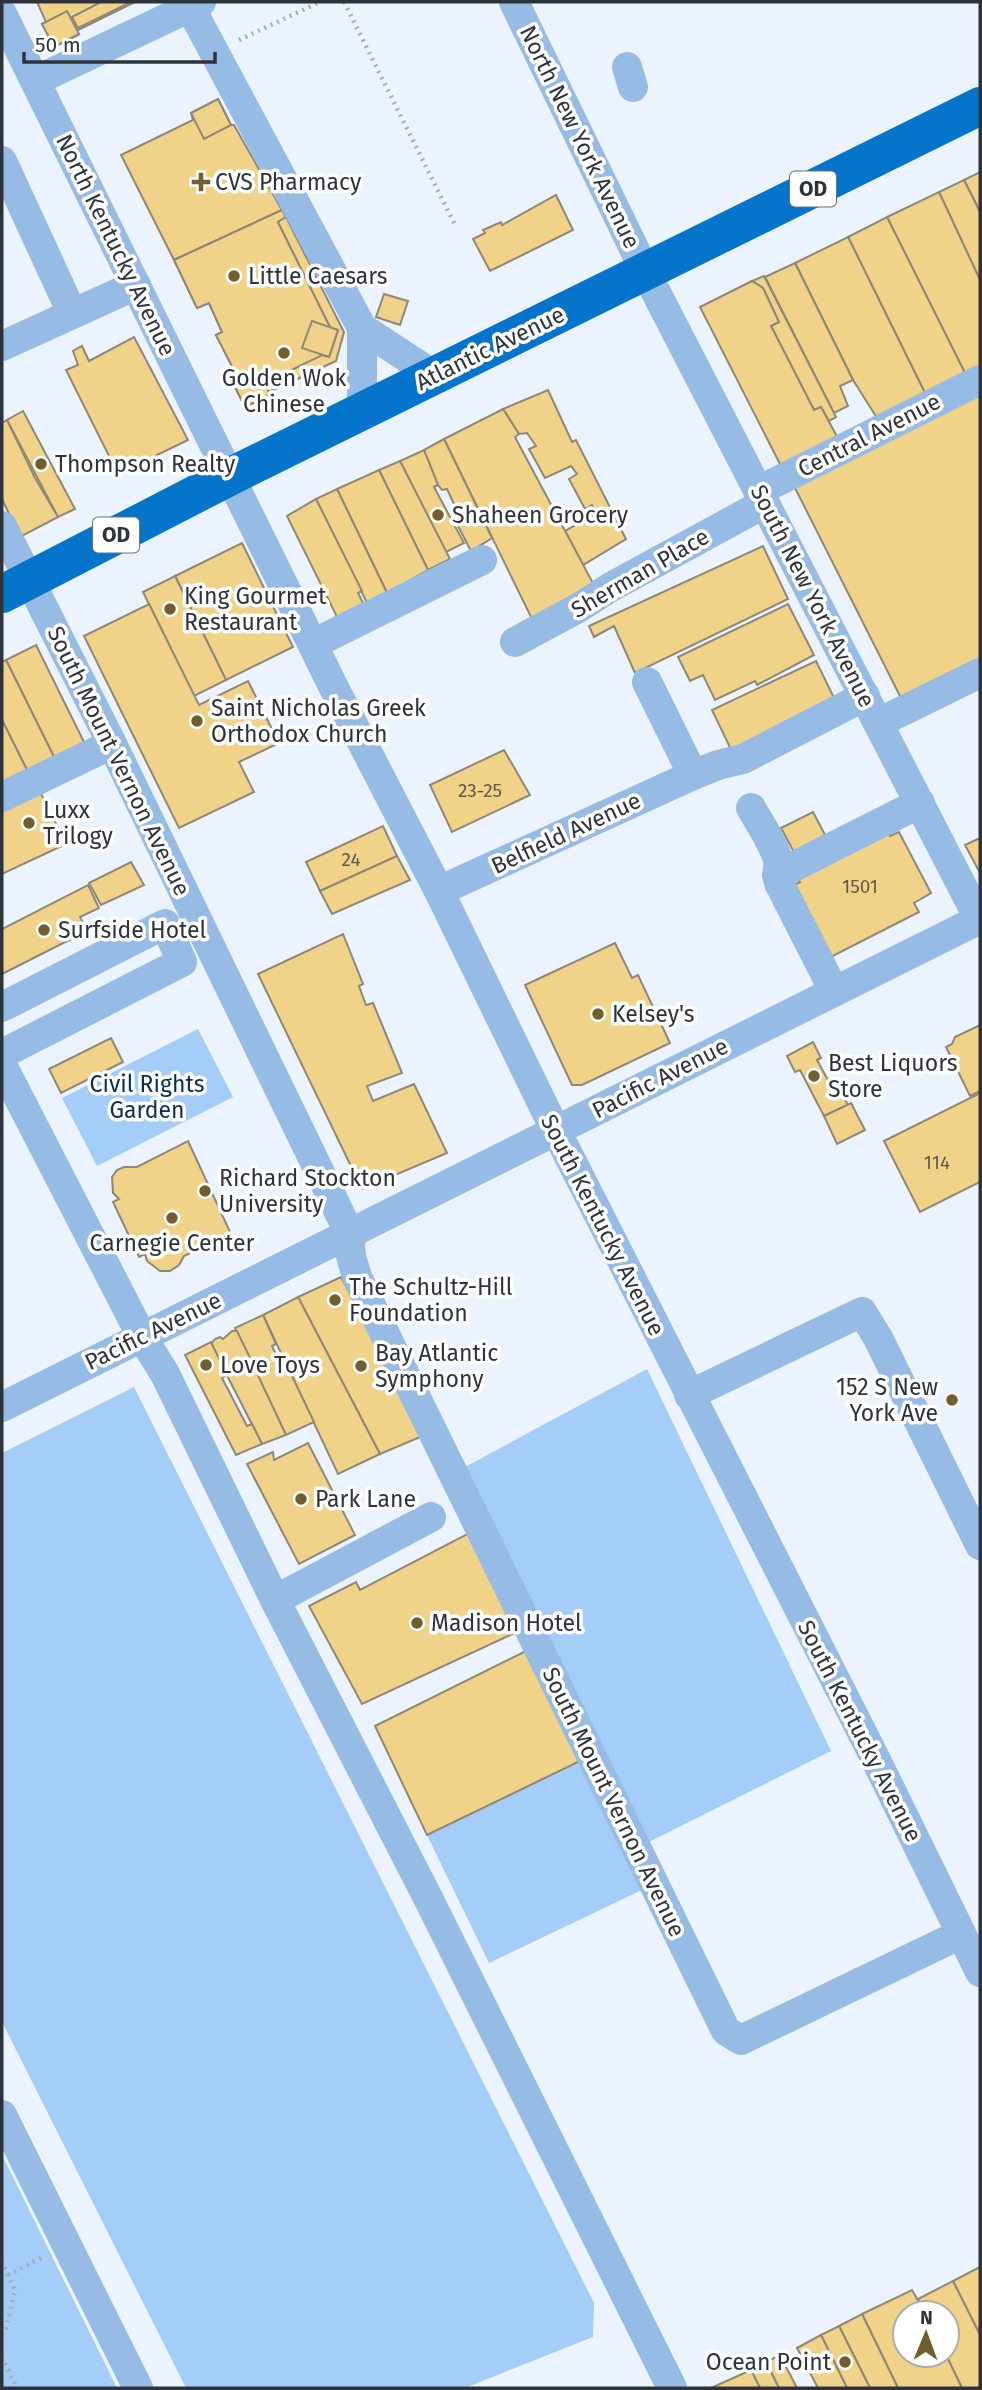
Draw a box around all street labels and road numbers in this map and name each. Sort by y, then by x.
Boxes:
street label: North New York Avenue [514,21,646,253]
street label: North Kentucky Avenue [50,130,182,360]
road number: OD [790,172,836,206]
street label: Atlantic Avenue [411,300,569,396]
street label: Central Avenue [793,387,945,483]
street label: South New York Avenue [745,480,881,712]
road number: OD [93,518,139,552]
street label: Sherman Place [566,522,714,624]
street label: South Mount Vernon Avenue [41,622,197,900]
street label: Belfield Avenue [487,786,645,880]
street label: Pacific Avenue [587,1032,733,1124]
street label: South Kentucky Avenue [535,1110,671,1340]
street label: Pacific Avenue [80,1286,226,1376]
street label: South Kentucky Avenue [792,1616,928,1846]
street label: South Mount Vernon Avenue [536,1663,692,1941]

